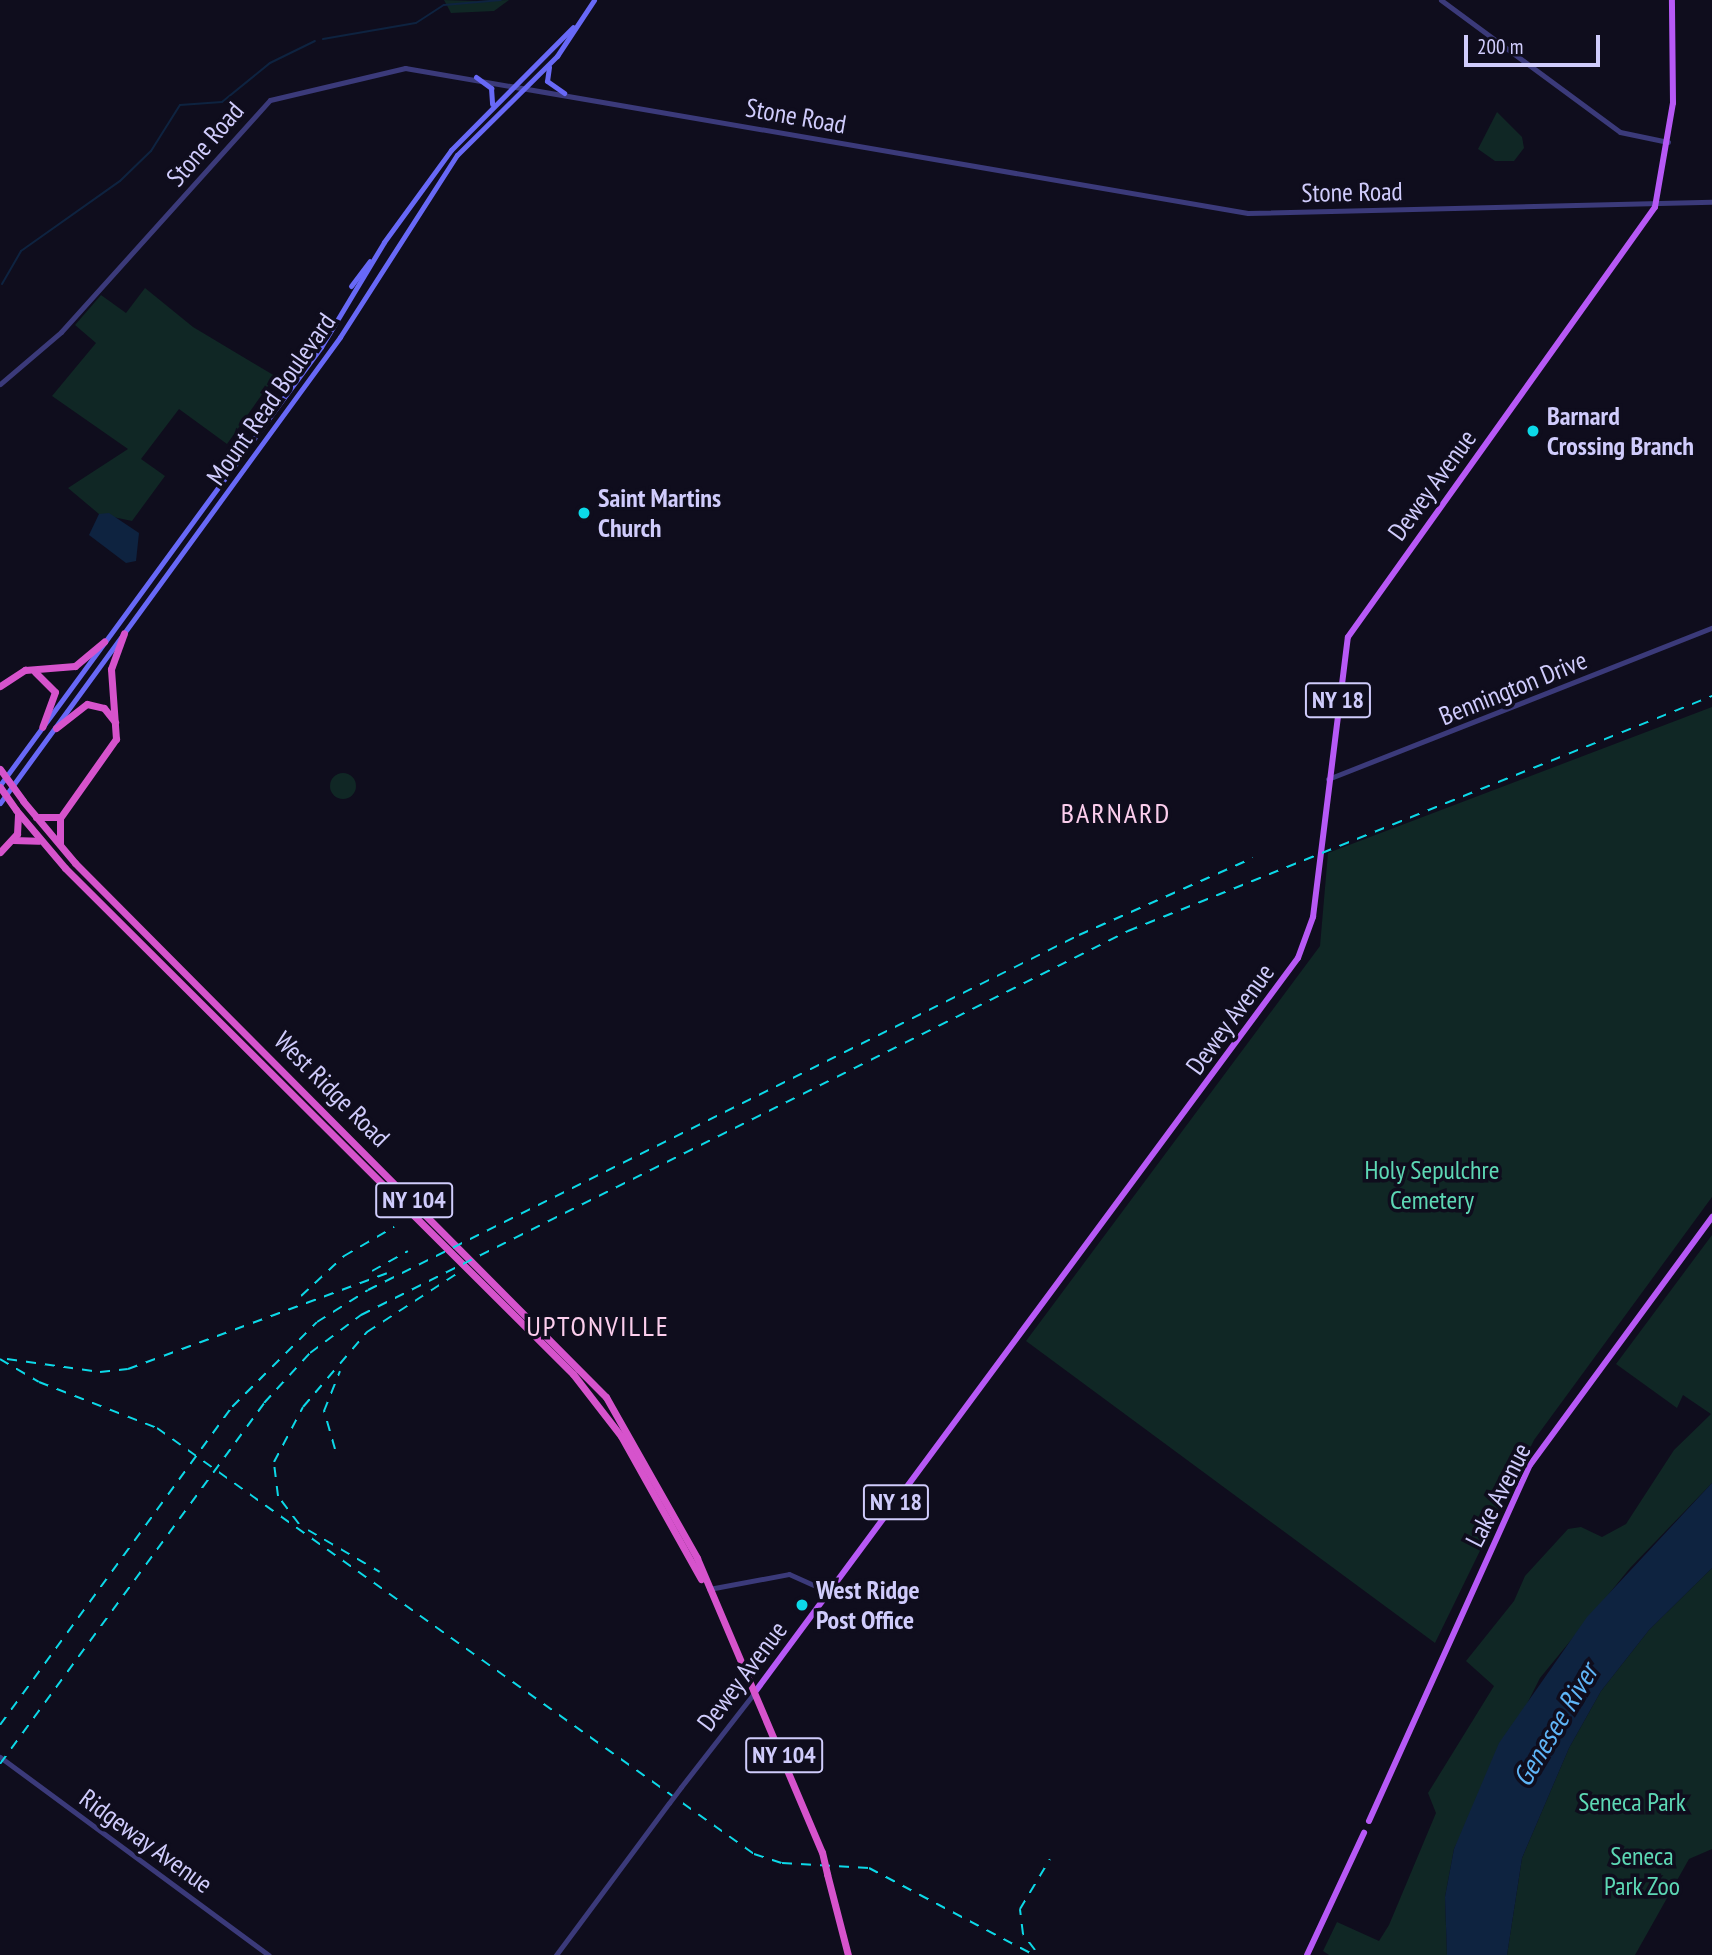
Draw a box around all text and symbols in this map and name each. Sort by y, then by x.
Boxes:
scale bar [1467,21,1604,65]
text: 200 m [1477,33,1523,60]
street label: Stone Road [743,92,849,140]
street label: Stone Road [160,96,250,192]
street label: Stone Road [1301,176,1403,208]
street label: Mount Read Boulevard [200,307,342,491]
place label: Barnard Crossing Branch [1547,400,1694,462]
street label: Dewey Avenue [1381,423,1483,547]
marker: Barnard Crossing Branch [1525,423,1541,439]
place label: Saint Martins Church [598,482,721,544]
marker: Saint Martins Church [576,505,592,521]
street label: Bennington Drive [1435,644,1591,732]
road number: NY 18 [1303,680,1373,720]
district label: BARNARD [1062,796,1170,830]
street label: Dewey Avenue [1179,957,1281,1081]
street label: West Ridge Road [268,1025,396,1153]
park label: Holy Sepulchre Cemetery [1364,1154,1500,1216]
road number: NY 104 [374,1180,454,1220]
district label: UPTONVILLE [527,1309,669,1343]
street label: Lake Avenue [1459,1438,1537,1552]
road number: NY 18 [861,1482,931,1522]
place label: West Ridge Post Office [816,1574,920,1636]
marker: West Ridge Post Office [794,1597,810,1613]
street label: Dewey Avenue [690,1614,794,1738]
water label: Genesee River [1505,1658,1605,1792]
road number: NY 104 [744,1735,824,1776]
street label: Ridgeway Avenue [73,1782,219,1900]
park label: Seneca Park [1578,1786,1686,1818]
park label: Seneca Park Zoo [1603,1840,1681,1902]

